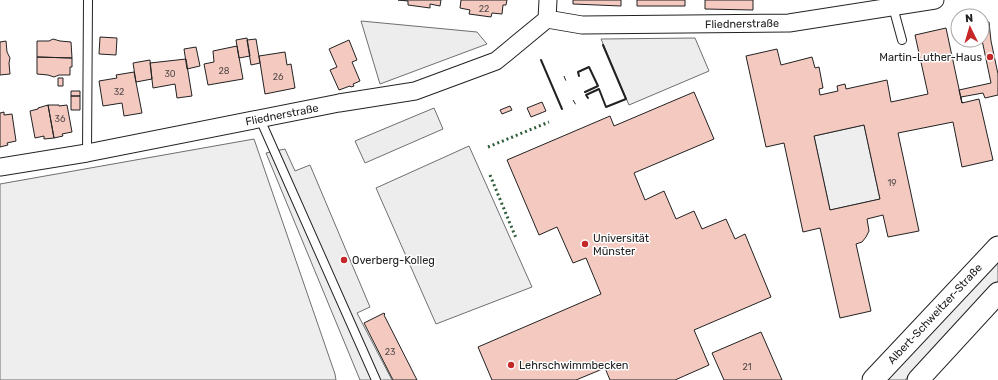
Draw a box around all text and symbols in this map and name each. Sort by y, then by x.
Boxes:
house number: 22 [479,4,489,14]
north arrow [950,8,990,48]
text: N [965,12,974,25]
street label: Fliednerstraße [705,17,779,31]
place label: Martin-Luther-Haus [879,51,982,64]
marker: Martin-Luther-Haus [985,52,995,62]
house number: 28 [218,66,230,76]
house number: 30 [164,69,176,79]
house number: 26 [273,72,284,82]
house number: 32 [114,87,124,97]
street label: Fliednerstraße [244,102,320,128]
house number: 36 [55,114,66,124]
house number: 19 [887,178,897,188]
place label: Universität Münster [593,232,650,258]
marker: Universität Münster [580,239,590,249]
place label: Overberg-Kolleg [352,254,435,267]
marker: Overberg-Kolleg [339,255,349,265]
street label: Albert-Schweitzer-Straße [885,261,985,367]
house number: 23 [385,347,395,357]
place label: Lehrschwimmbecken [519,359,628,372]
marker: Lehrschwimmbecken [506,360,516,370]
house number: 21 [742,362,752,372]

